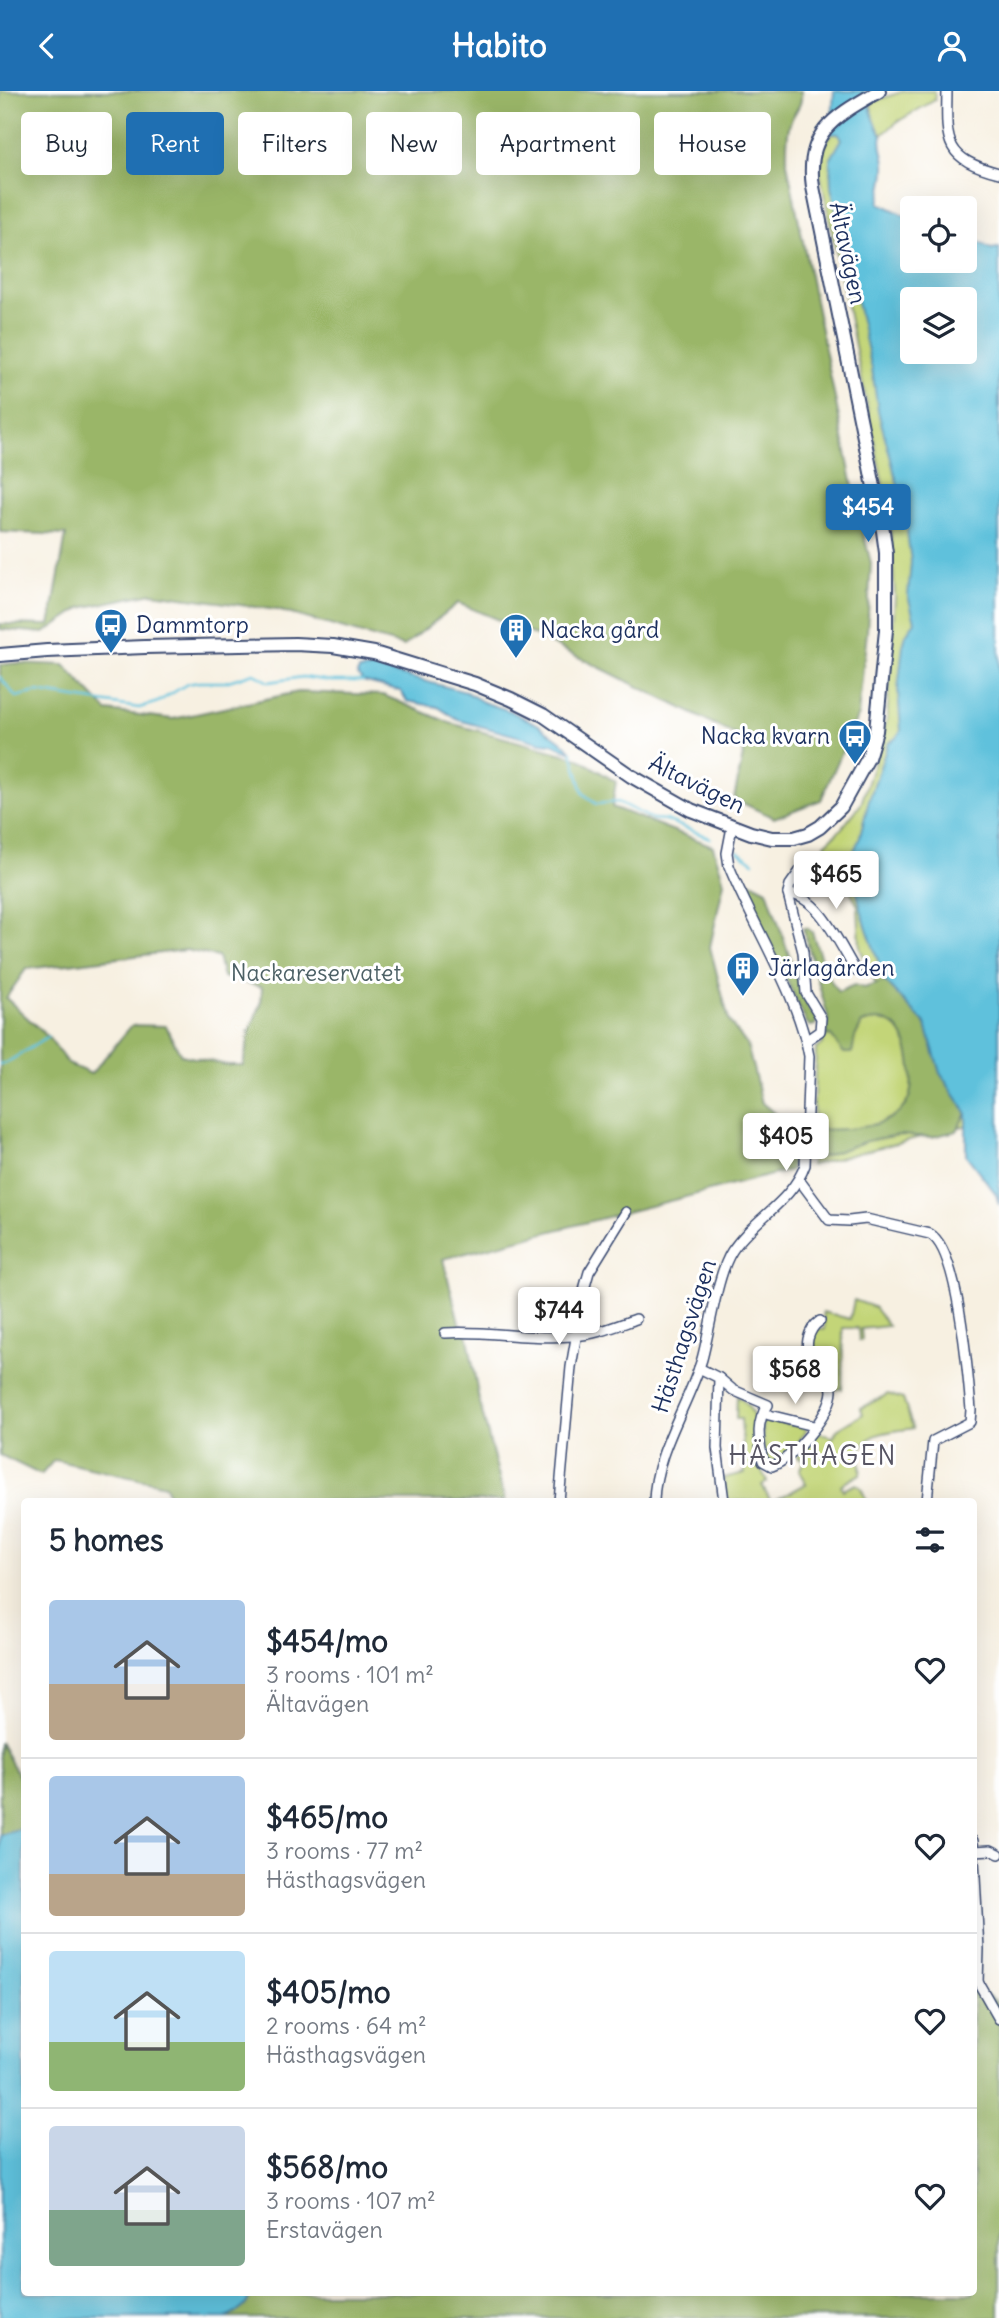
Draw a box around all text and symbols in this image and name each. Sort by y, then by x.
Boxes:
text: Habito [452,25,547,66]
icon: back [28,27,66,65]
icon: person [933,27,971,65]
chip: Buy [21,112,112,175]
chip: Rent [126,112,224,175]
chip: Filters [238,112,352,175]
chip: New [366,112,462,175]
chip: Apartment [476,112,640,175]
chip: House [654,112,771,175]
map controls [900,196,977,364]
button: locate [900,196,977,273]
street label: Ältavägen [824,199,873,306]
button: layers [900,287,977,364]
pin: $454 [827,484,909,544]
text: $454 [842,492,894,521]
bus stop icon: Dammtorp [92,606,130,655]
place label: Dammtorp [136,610,249,639]
building icon: Nacka gård [497,611,535,660]
place label: Nacka gård [540,615,659,644]
bus stop icon: Nacka kvarn [836,717,874,766]
place label: Nacka kvarn [701,721,830,750]
street label: Ältavägen [644,748,750,819]
pin: $465 [795,851,877,911]
text: $465 [810,859,862,888]
building icon: Järlagården [724,949,762,998]
place label: Järlagården [768,953,895,982]
park label: Nackareservatet [231,958,401,987]
pin: $405 [745,1114,827,1173]
text: $405 [759,1121,813,1150]
street label: Hästhagsvägen [645,1255,722,1416]
pin: $744 [518,1287,600,1347]
text: $744 [534,1295,584,1324]
pin: $568 [754,1347,836,1406]
text: $568 [769,1354,821,1383]
district label: HÄSTHAGEN [729,1439,897,1472]
text: 5 homes [49,1521,164,1559]
icon: filters [911,1521,949,1559]
text: $454/mo [266,1622,388,1660]
icon: home [105,1628,189,1712]
icon: heart [911,1651,949,1689]
text: 3 rooms · 101 m² [266,1660,434,1689]
text: Ältavägen [266,1689,369,1718]
text: $465/mo [266,1798,388,1836]
icon: home [105,1804,189,1888]
icon: heart [911,1827,949,1865]
text: 3 rooms · 77 m² [266,1836,423,1865]
text: Hästhagsvägen [266,1865,426,1894]
text: $405/mo [266,1973,391,2011]
icon: home [105,1979,189,2063]
icon: heart [911,2002,949,2040]
text: 2 rooms · 64 m² [266,2011,427,2040]
text: Hästhagsvägen [266,2040,426,2069]
text: $568/mo [266,2148,388,2186]
icon: home [105,2154,189,2238]
icon: heart [911,2177,949,2215]
text: 3 rooms · 107 m² [266,2186,436,2215]
text: Erstavägen [266,2215,383,2244]

